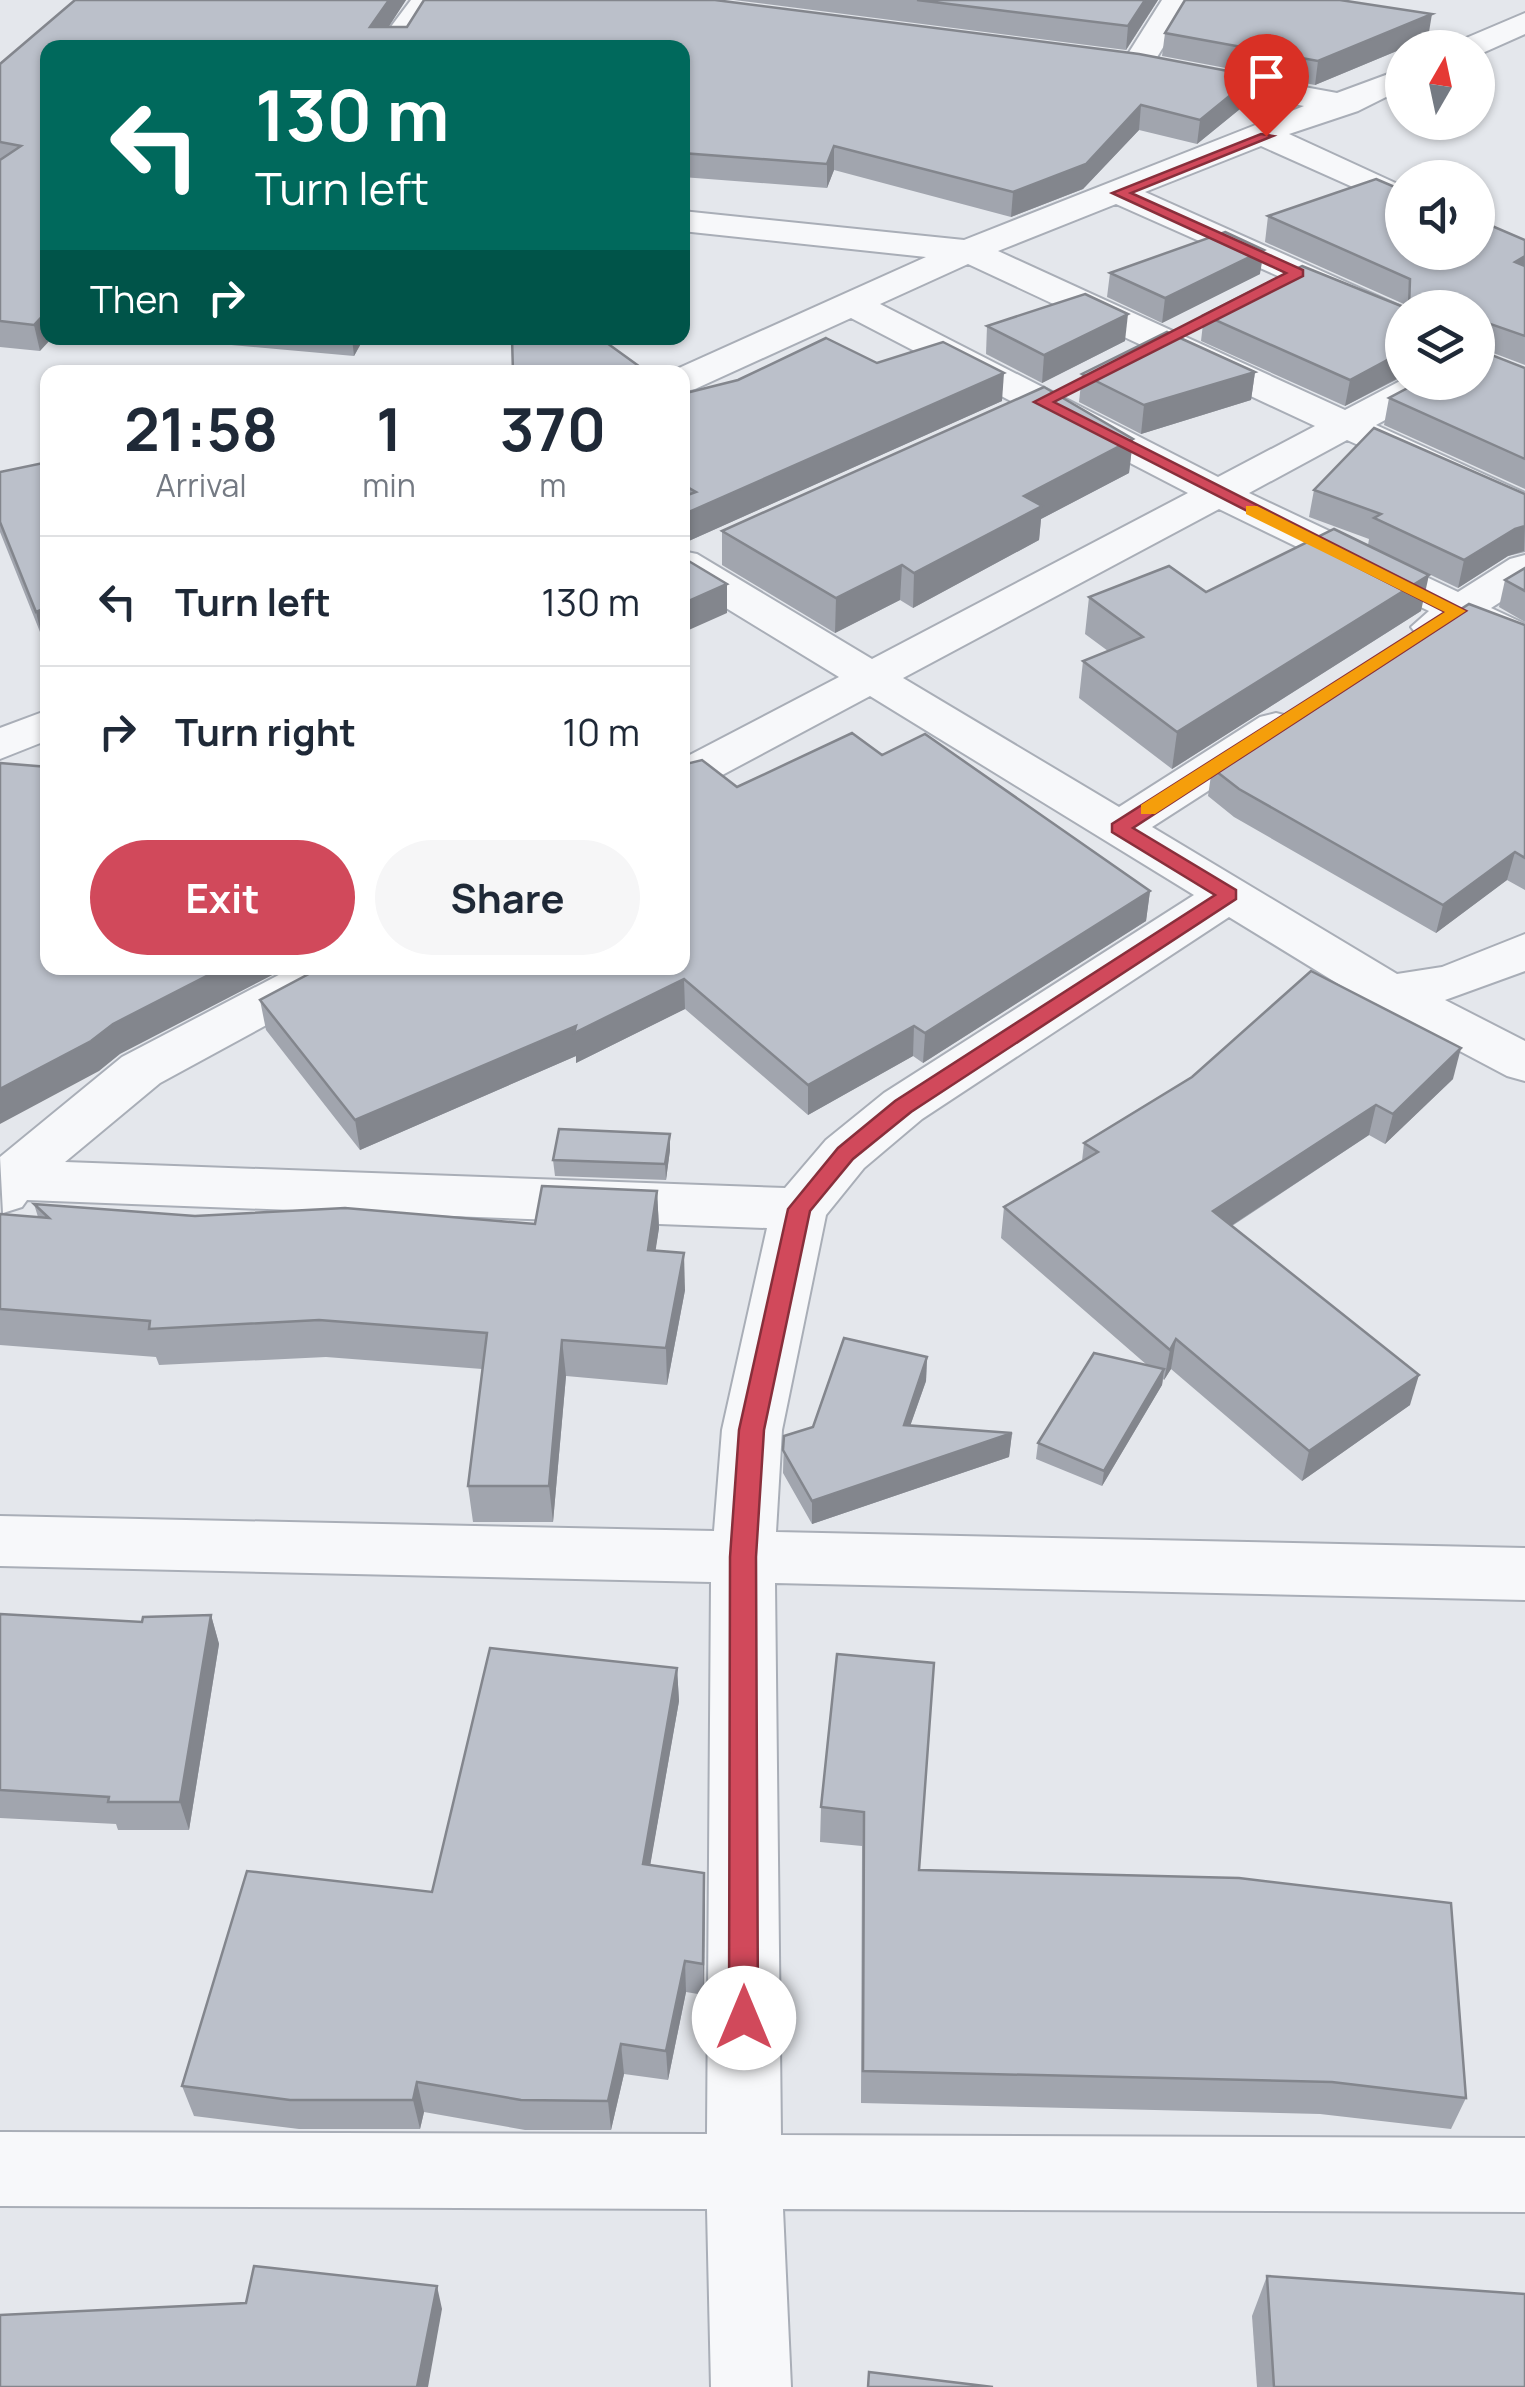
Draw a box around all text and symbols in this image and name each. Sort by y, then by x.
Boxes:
north arrow [1385,30,1495,140]
map controls [1385,30,1495,400]
pin [1224,34,1309,137]
icon: arrive [1239,49,1294,104]
text: 130 m [255,66,449,162]
icon: left [90,80,220,210]
text: Turn left [255,157,429,219]
button: sound [1385,160,1495,270]
icon: right [199,270,254,325]
text: Then [90,272,179,324]
button: layers [1385,290,1495,400]
text: 21:58 [124,387,278,469]
text: 1 [376,387,402,469]
text: 370 [500,387,606,469]
text: Arrival [155,463,247,507]
text: min [362,463,416,507]
text: m [539,463,567,507]
icon: left [90,574,145,629]
text: Turn left [175,575,331,627]
text: 130 m [541,575,640,627]
icon: right [90,704,145,759]
text: Turn right [175,705,356,757]
text: 10 m [562,705,640,757]
button: Exit [90,840,355,955]
button: Share [375,840,640,955]
position arrow [692,1966,796,2070]

